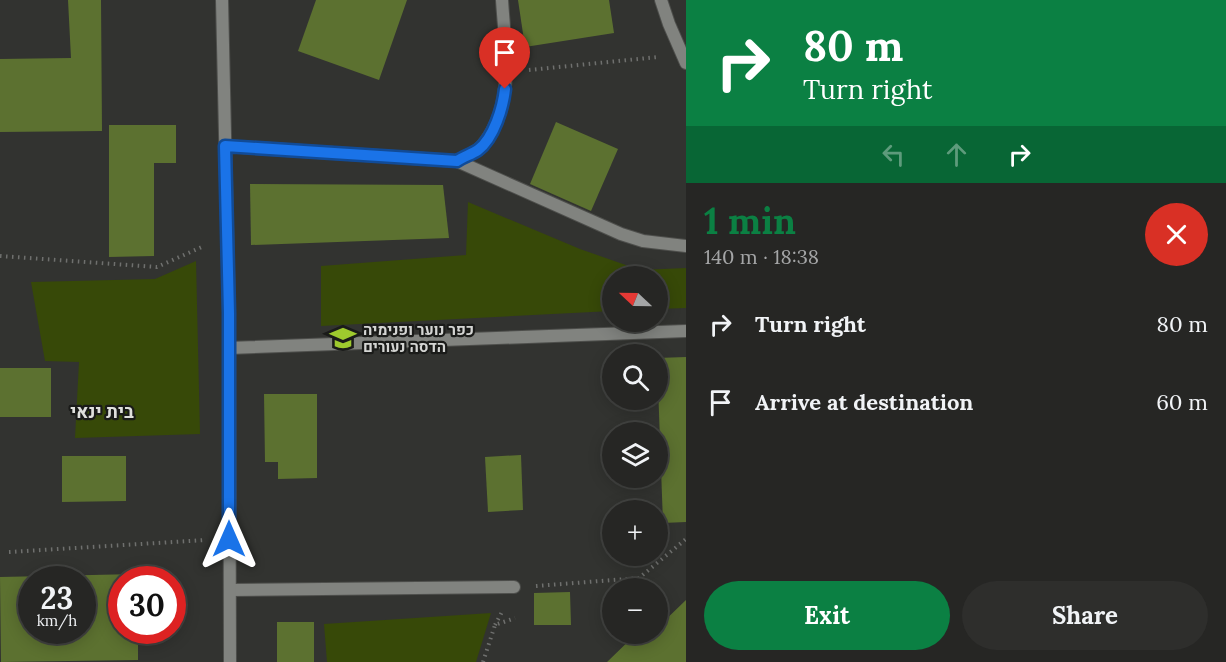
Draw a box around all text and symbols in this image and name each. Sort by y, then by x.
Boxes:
text: 80 m [803,19,903,73]
icon: right [704,24,782,102]
pin [479,27,530,89]
icon: arrive [488,36,521,69]
text: Turn right [803,72,932,106]
icon: left [877,138,910,171]
icon: ahead [940,138,973,171]
icon: right [1003,138,1036,171]
text: 1 min [704,198,796,244]
button: close [1145,203,1208,266]
text: 140 m · 18:38 [704,244,819,269]
north arrow [602,266,668,332]
map controls [602,266,668,644]
icon: right [704,308,737,341]
text: Turn right [755,310,866,338]
text: 80 m [1157,310,1208,338]
place label: כפר נוער ופנימיה הדסה נעורים [363,320,474,356]
school or university icon: כפר נוער ופנימיה הדסה נעורים [328,323,358,353]
button: search [602,344,668,410]
icon: arrive [704,386,737,419]
text: Arrive at destination [755,388,973,416]
text: 60 m [1156,388,1208,416]
district label: בית ינאי [70,400,134,423]
button: layers [602,422,668,488]
button: + [602,500,668,566]
position arrow [197,507,261,571]
speed limit sign: 30 [108,566,186,644]
button: − [602,578,668,644]
text: 23 [41,579,73,617]
button: Exit [704,581,950,650]
button: Share [962,581,1208,650]
text: km/h [37,611,77,630]

